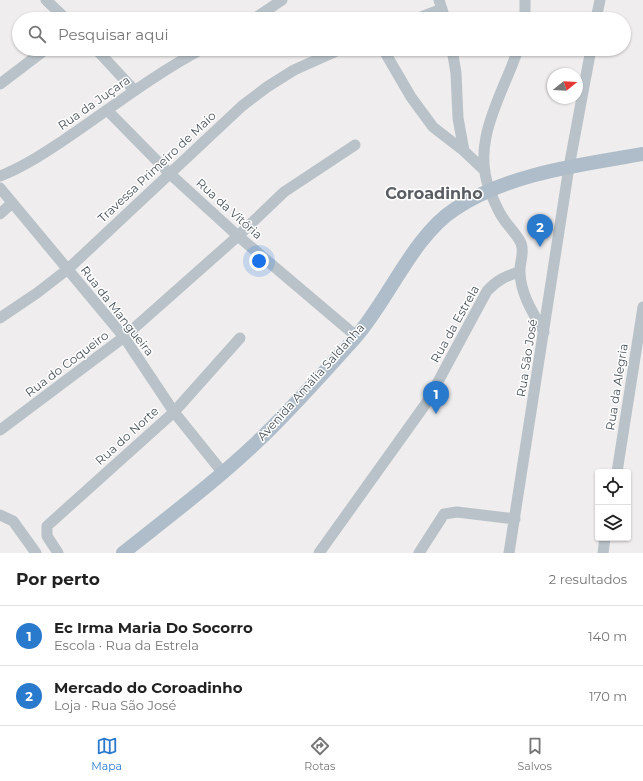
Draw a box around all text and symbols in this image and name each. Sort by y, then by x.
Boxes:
search box [12,12,631,56]
icon: search [26,23,48,45]
text: Pesquisar aqui [58,25,169,44]
north arrow [547,68,583,104]
street label: Rua da Juçara [55,72,133,133]
street label: Travessa Primeiro de Maio [94,108,219,225]
street label: Rua da Vitória [193,175,265,242]
district label: Coroadinho [385,184,483,203]
pin: 2 [527,214,553,247]
your location [249,251,269,271]
street label: Rua da Mangueira [78,263,157,359]
street label: Rua da Estrela [427,282,482,365]
street label: Rua São José [513,318,540,398]
street label: Avenida Amália Saldanha [254,320,367,443]
street label: Rua do Coqueiro [22,327,111,400]
street label: Rua da Alegria [602,342,631,431]
pin: 1 [423,381,449,414]
street label: Rua do Norte [92,403,161,468]
map controls [595,469,631,541]
button: locate [595,469,631,505]
button: layers [595,505,631,541]
text: Por perto [16,569,100,589]
text: 2 resultados [549,571,627,587]
text: Ec Irma Maria Do Socorro [54,618,253,637]
text: 1 [26,628,32,644]
text: 140 m [588,628,627,644]
text: Escola · Rua da Estrela [54,637,199,653]
text: Mercado do Coroadinho [54,678,242,697]
text: 2 [25,688,33,704]
text: 170 m [589,688,627,704]
text: Loja · Rua São José [54,697,176,713]
tab: Mapa [91,735,122,773]
tab: Rotas [304,735,335,773]
tab: Salvos [518,735,552,773]

